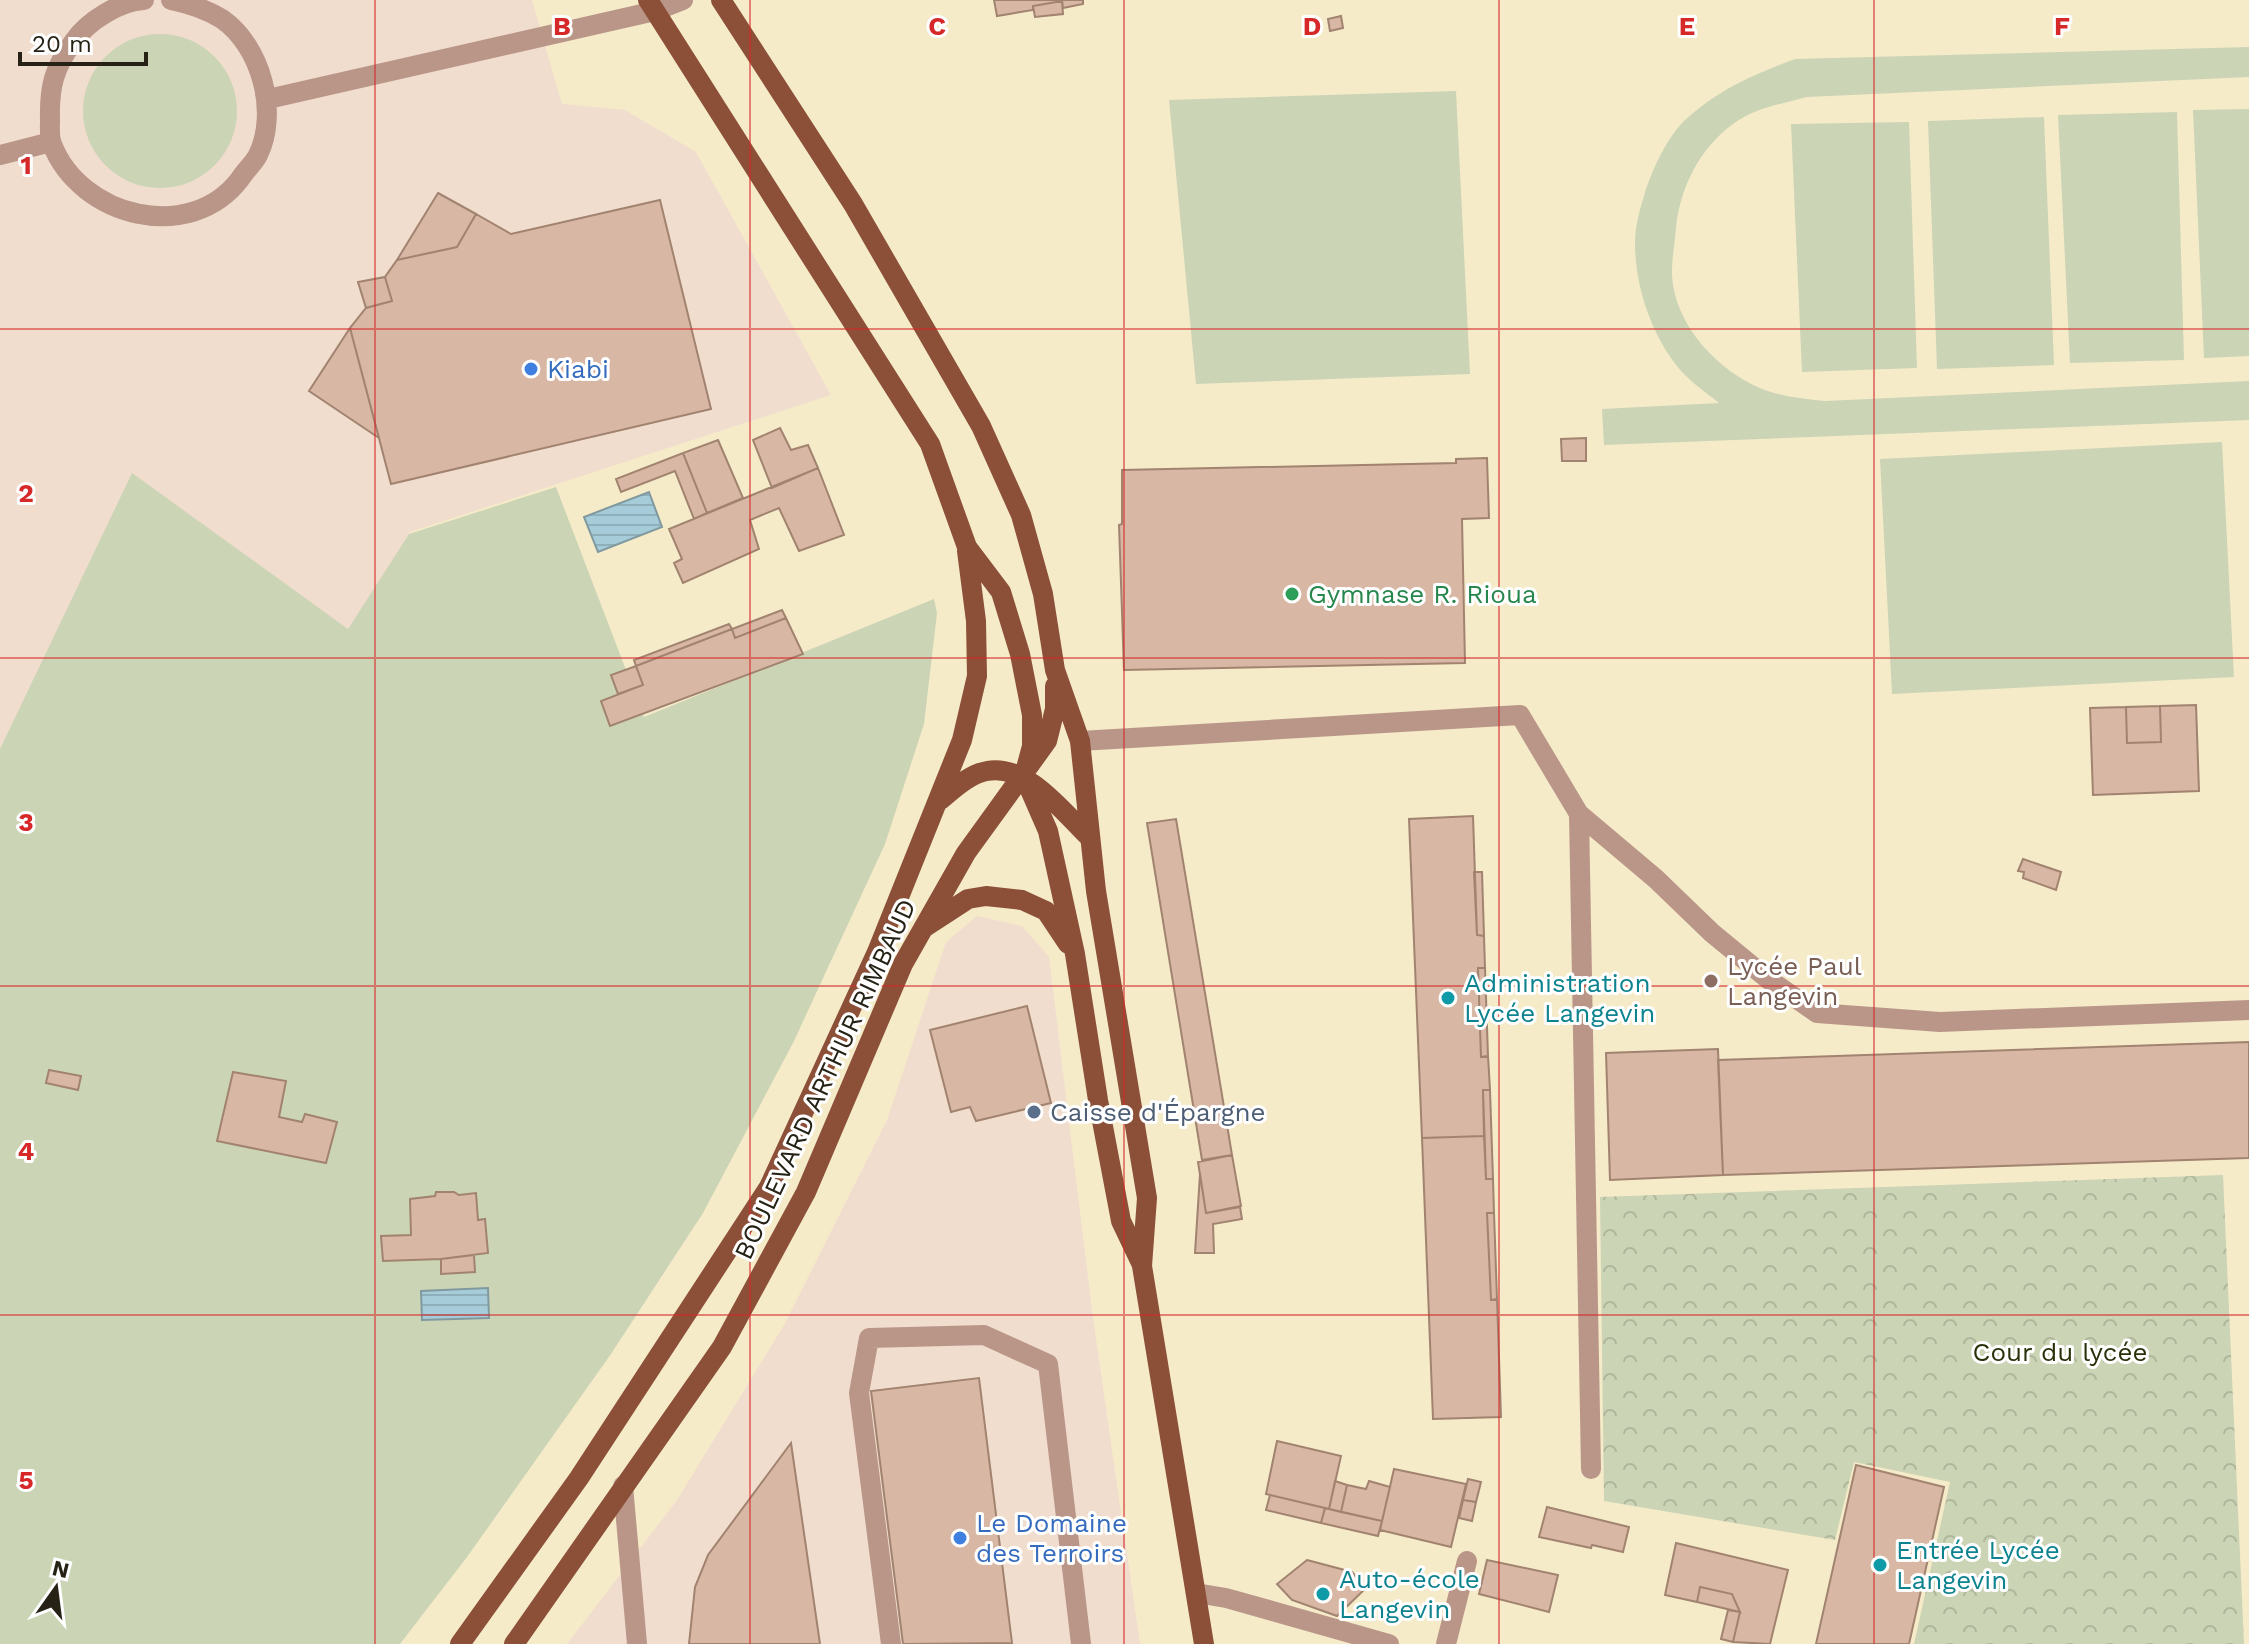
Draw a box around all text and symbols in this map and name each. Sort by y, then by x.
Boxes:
text: B [553,11,571,41]
text: C [928,11,946,41]
text: D [1303,11,1321,41]
text: E [1679,11,1695,41]
text: F [2054,11,2070,41]
scale bar [20,16,146,66]
text: 20 m [32,30,92,58]
text: 1 [20,150,32,180]
place label: Kiabi [547,354,609,384]
marker: Kiabi [522,360,540,378]
text: 2 [18,478,34,508]
place label: Gymnase R. Rioua [1308,579,1537,609]
marker: Gymnase R. Rioua [1283,585,1301,603]
text: 3 [18,807,34,837]
street label: BOULEVARD ARTHUR RIMBAUD [728,894,922,1264]
place label: Lycée Paul Langevin [1727,951,1862,1011]
place label: Administration Lycée Langevin [1464,968,1655,1028]
marker: Lycée Paul Langevin [1702,972,1720,990]
marker: Administration Lycée Langevin [1439,989,1457,1007]
place label: Caisse d'Épargne [1050,1097,1266,1127]
marker: Caisse d'Épargne [1025,1103,1043,1121]
text: 4 [18,1136,35,1166]
park label: Cour du lycée [1973,1337,2147,1367]
text: 5 [18,1465,34,1495]
place label: Le Domaine des Terroirs [976,1508,1127,1568]
marker: Le Domaine des Terroirs [951,1529,969,1547]
place label: Entrée Lycée Langevin [1896,1535,2060,1595]
north arrow [16,1548,96,1628]
text: N [50,1555,72,1583]
marker: Entrée Lycée Langevin [1871,1556,1889,1574]
place label: Auto-école Langevin [1339,1564,1480,1624]
marker: Auto-école Langevin [1314,1585,1332,1603]

